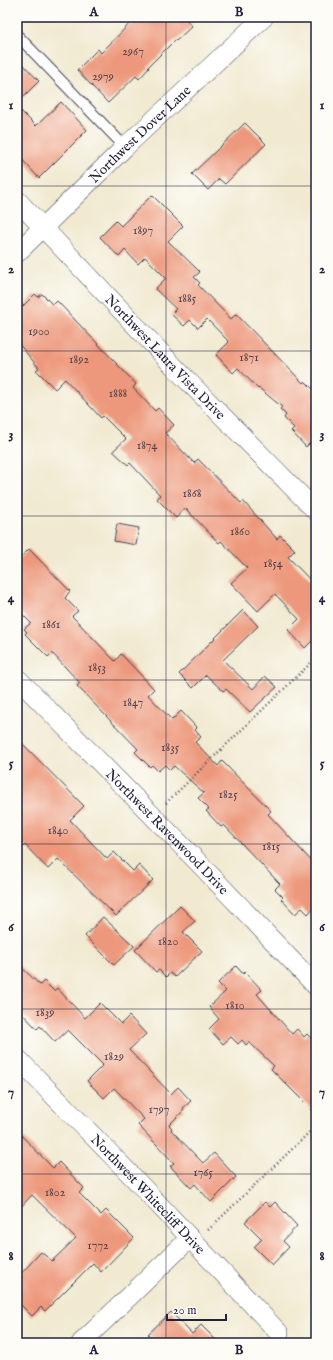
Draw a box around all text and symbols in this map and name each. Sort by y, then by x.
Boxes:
text: A [89,4,100,21]
text: B [235,4,244,21]
house number: 2967 [122,44,144,59]
house number: 2979 [92,69,114,84]
street label: Northwest Dover Lane [86,82,196,187]
text: 1 [9,97,14,114]
text: 1 [320,97,325,114]
house number: 1897 [133,223,153,238]
text: 2 [8,261,14,278]
text: 2 [319,261,325,278]
street label: Northwest Laura Vista Drive [101,291,229,424]
house number: 1885 [178,291,197,306]
house number: 1900 [28,324,50,339]
house number: 1871 [239,350,259,365]
house number: 1892 [69,352,89,367]
house number: 1888 [109,386,128,401]
text: 3 [9,426,14,443]
text: 3 [320,426,325,443]
house number: 1874 [137,438,157,453]
house number: 1868 [183,486,202,501]
house number: 1860 [230,524,250,539]
house number: 1854 [263,556,283,571]
text: 4 [8,590,15,607]
text: 4 [319,590,326,607]
house number: 1861 [42,617,60,632]
house number: 1853 [88,660,106,675]
house number: 1847 [123,695,143,710]
house number: 1835 [161,740,180,755]
text: 5 [9,755,14,772]
text: 5 [320,755,325,772]
street label: Northwest Ravenwood Drive [102,766,233,899]
house number: 1825 [218,787,238,802]
house number: 1840 [48,823,69,838]
house number: 1815 [262,839,281,854]
text: 6 [8,919,14,936]
text: 6 [319,919,325,936]
house number: 1820 [158,934,178,949]
house number: 1810 [225,998,245,1013]
house number: 1839 [36,1005,54,1020]
house number: 1829 [104,1049,124,1064]
text: 7 [8,1084,14,1101]
text: 7 [319,1084,325,1101]
house number: 1797 [149,1102,169,1117]
street label: Northwest Whitecliff Drive [86,1131,209,1259]
house number: 1765 [193,1165,213,1180]
house number: 1802 [45,1185,66,1200]
house number: 1772 [87,1238,109,1253]
text: 8 [8,1248,14,1265]
text: 8 [319,1248,325,1265]
scale bar [167,1296,226,1322]
text: 20 m [173,1303,196,1318]
text: A [89,1342,100,1359]
text: B [235,1342,244,1359]

